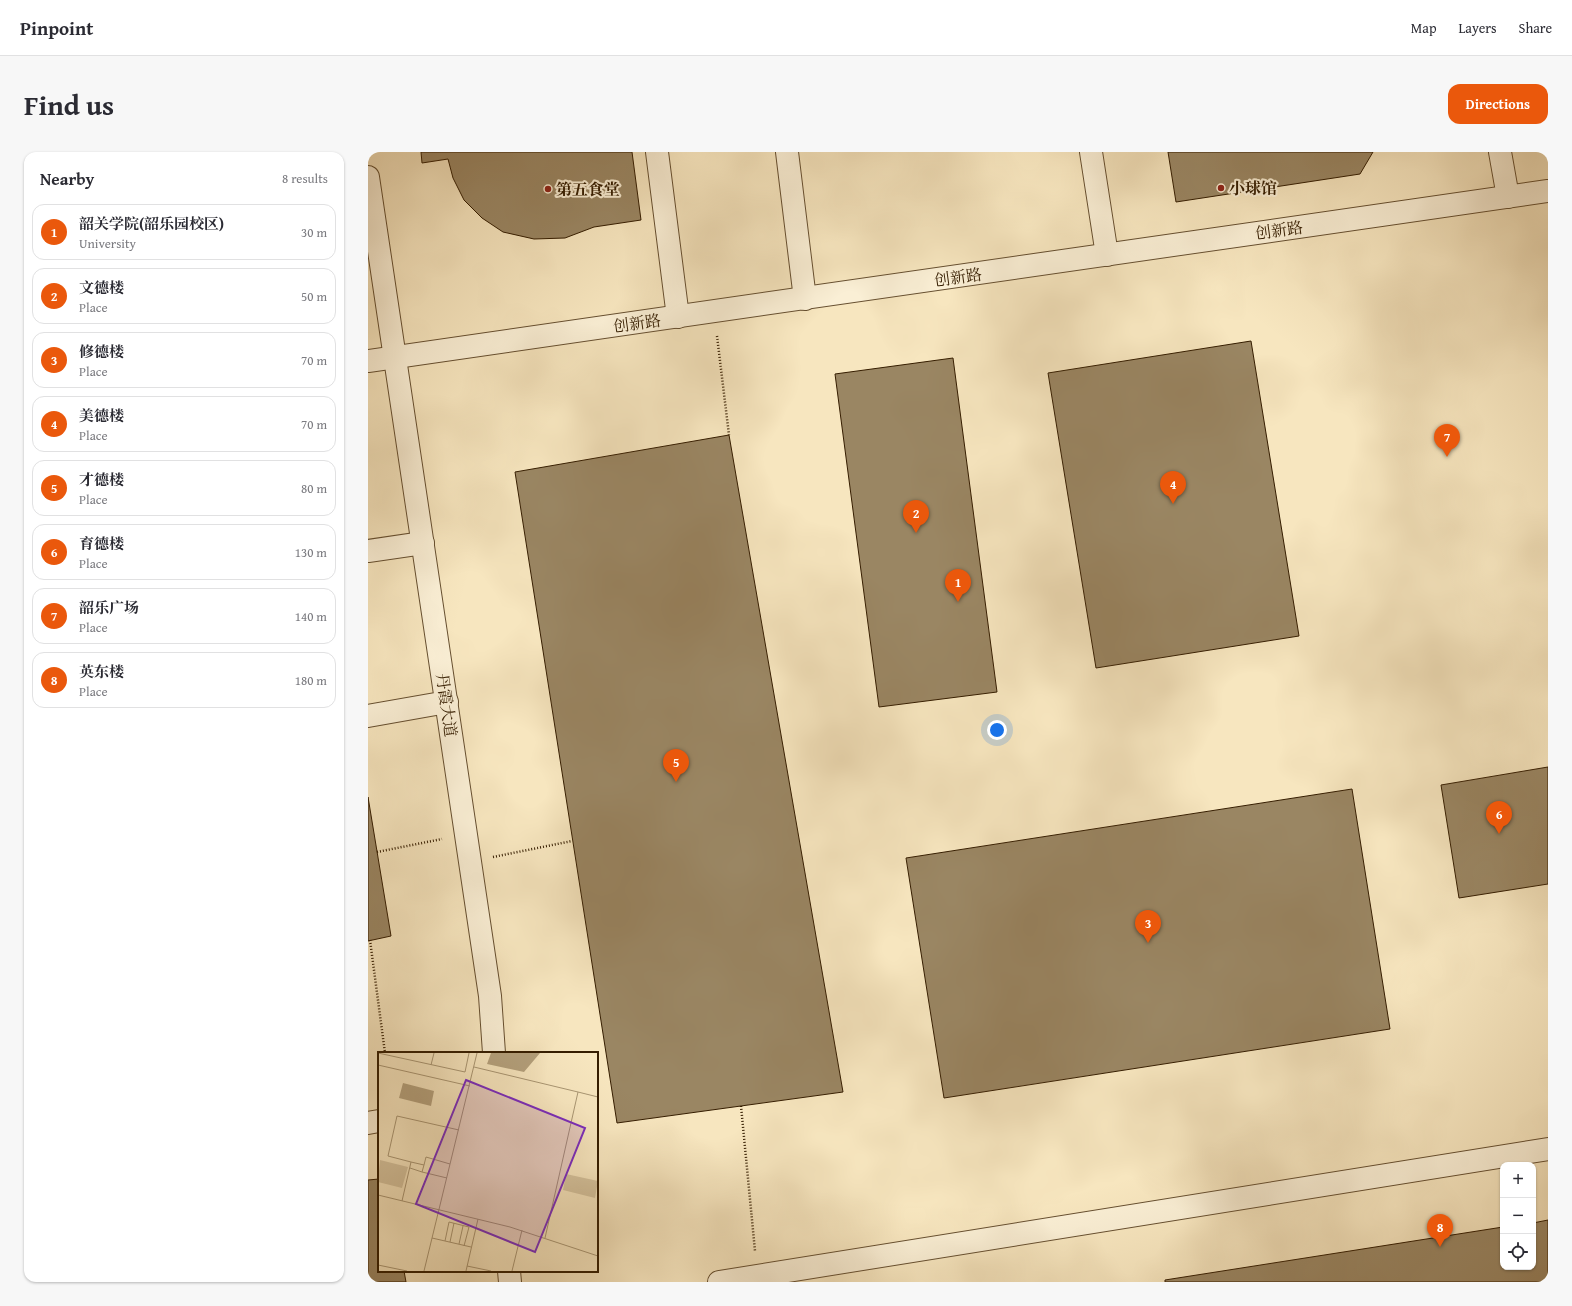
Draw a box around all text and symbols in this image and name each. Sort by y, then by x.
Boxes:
text: Pinpoint [20,14,93,42]
text: Map [1411,18,1437,38]
text: Layers [1459,18,1497,38]
text: Share [1519,18,1552,38]
text: Find us [24,84,114,125]
button: Directions [1448,84,1548,124]
text: Nearby [40,166,94,191]
text: 8 results [282,169,328,188]
place label: 小球馆 [1229,176,1277,200]
place label: 第五食堂 [556,177,620,201]
marker: 小球馆 [1216,183,1226,193]
marker: 第五食堂 [543,184,553,194]
text: 韶关学院(韶乐园校区) [79,213,224,234]
street label: 创新路 [1254,215,1304,245]
text: 1 [51,223,57,242]
text: 30 m [301,223,327,242]
text: University [79,234,136,253]
street label: 创新路 [933,262,983,292]
text: 文德楼 [79,277,124,298]
text: 2 [51,287,57,306]
text: 50 m [301,287,327,306]
text: Place [79,298,108,317]
street label: 创新路 [612,308,662,338]
text: 修德楼 [79,341,124,362]
text: 3 [51,351,57,370]
text: 70 m [301,351,327,370]
text: Place [79,362,108,381]
text: 美德楼 [79,405,124,426]
text: 4 [51,415,57,434]
text: 70 m [301,415,327,434]
pin: 7 [1434,424,1460,457]
text: Place [79,426,108,445]
text: 才德楼 [79,469,124,490]
pin: 4 [1160,471,1186,504]
text: 5 [51,479,57,498]
text: 80 m [301,479,327,498]
text: Place [79,490,108,509]
pin: 2 [903,500,929,533]
text: 育德楼 [79,533,124,554]
text: 6 [51,543,57,562]
text: 130 m [295,543,327,562]
text: Place [79,554,108,573]
pin: 1 [945,569,971,602]
text: 韶乐广场 [79,597,139,618]
text: 7 [51,607,57,626]
text: 140 m [295,607,327,626]
text: Place [79,618,108,637]
text: 英东楼 [79,661,124,682]
text: 8 [51,671,57,690]
text: 180 m [295,671,327,690]
street label: 丹霞大道 [431,672,463,738]
text: Place [79,682,108,701]
your location [987,720,1007,740]
pin: 5 [663,749,689,782]
pin: 6 [1486,801,1512,834]
pin: 3 [1135,910,1161,943]
inset map [378,1052,598,1272]
map controls [1500,1162,1536,1270]
button: + [1500,1162,1536,1198]
button: − [1500,1198,1536,1234]
pin: 8 [1427,1214,1453,1247]
button: locate [1500,1234,1536,1270]

